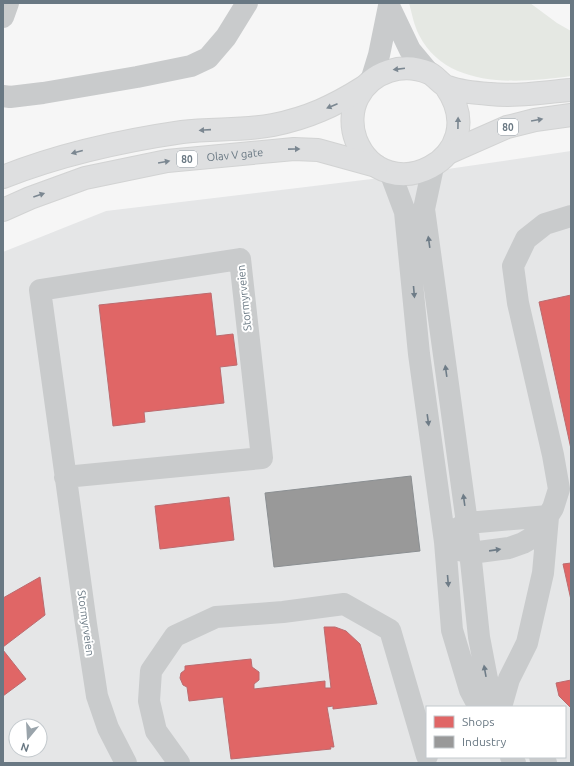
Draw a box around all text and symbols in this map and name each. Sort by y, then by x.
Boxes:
one-way arrow [393,66,405,72]
one-way arrow [326,103,338,110]
one-way arrow [455,116,461,129]
one-way arrow [531,116,543,122]
road number: 80 [498,119,518,135]
one-way arrow [199,127,211,134]
street label: Olav V gate [206,146,264,163]
one-way arrow [288,146,300,153]
one-way arrow [71,149,83,155]
road number: 80 [177,151,197,167]
one-way arrow [158,159,170,165]
one-way arrow [33,191,45,197]
one-way arrow [425,236,432,249]
street label: Stormyrveien [235,264,253,332]
one-way arrow [410,286,417,298]
one-way arrow [443,365,449,377]
one-way arrow [425,414,432,426]
one-way arrow [461,494,467,506]
one-way arrow [489,547,501,553]
one-way arrow [445,575,452,587]
street label: Stormyrveien [75,589,97,657]
one-way arrow [482,665,488,677]
legend [426,706,566,758]
text: Shops [462,715,494,728]
north arrow [8,718,48,758]
text: Industry [462,735,507,748]
text: N [19,741,31,754]

